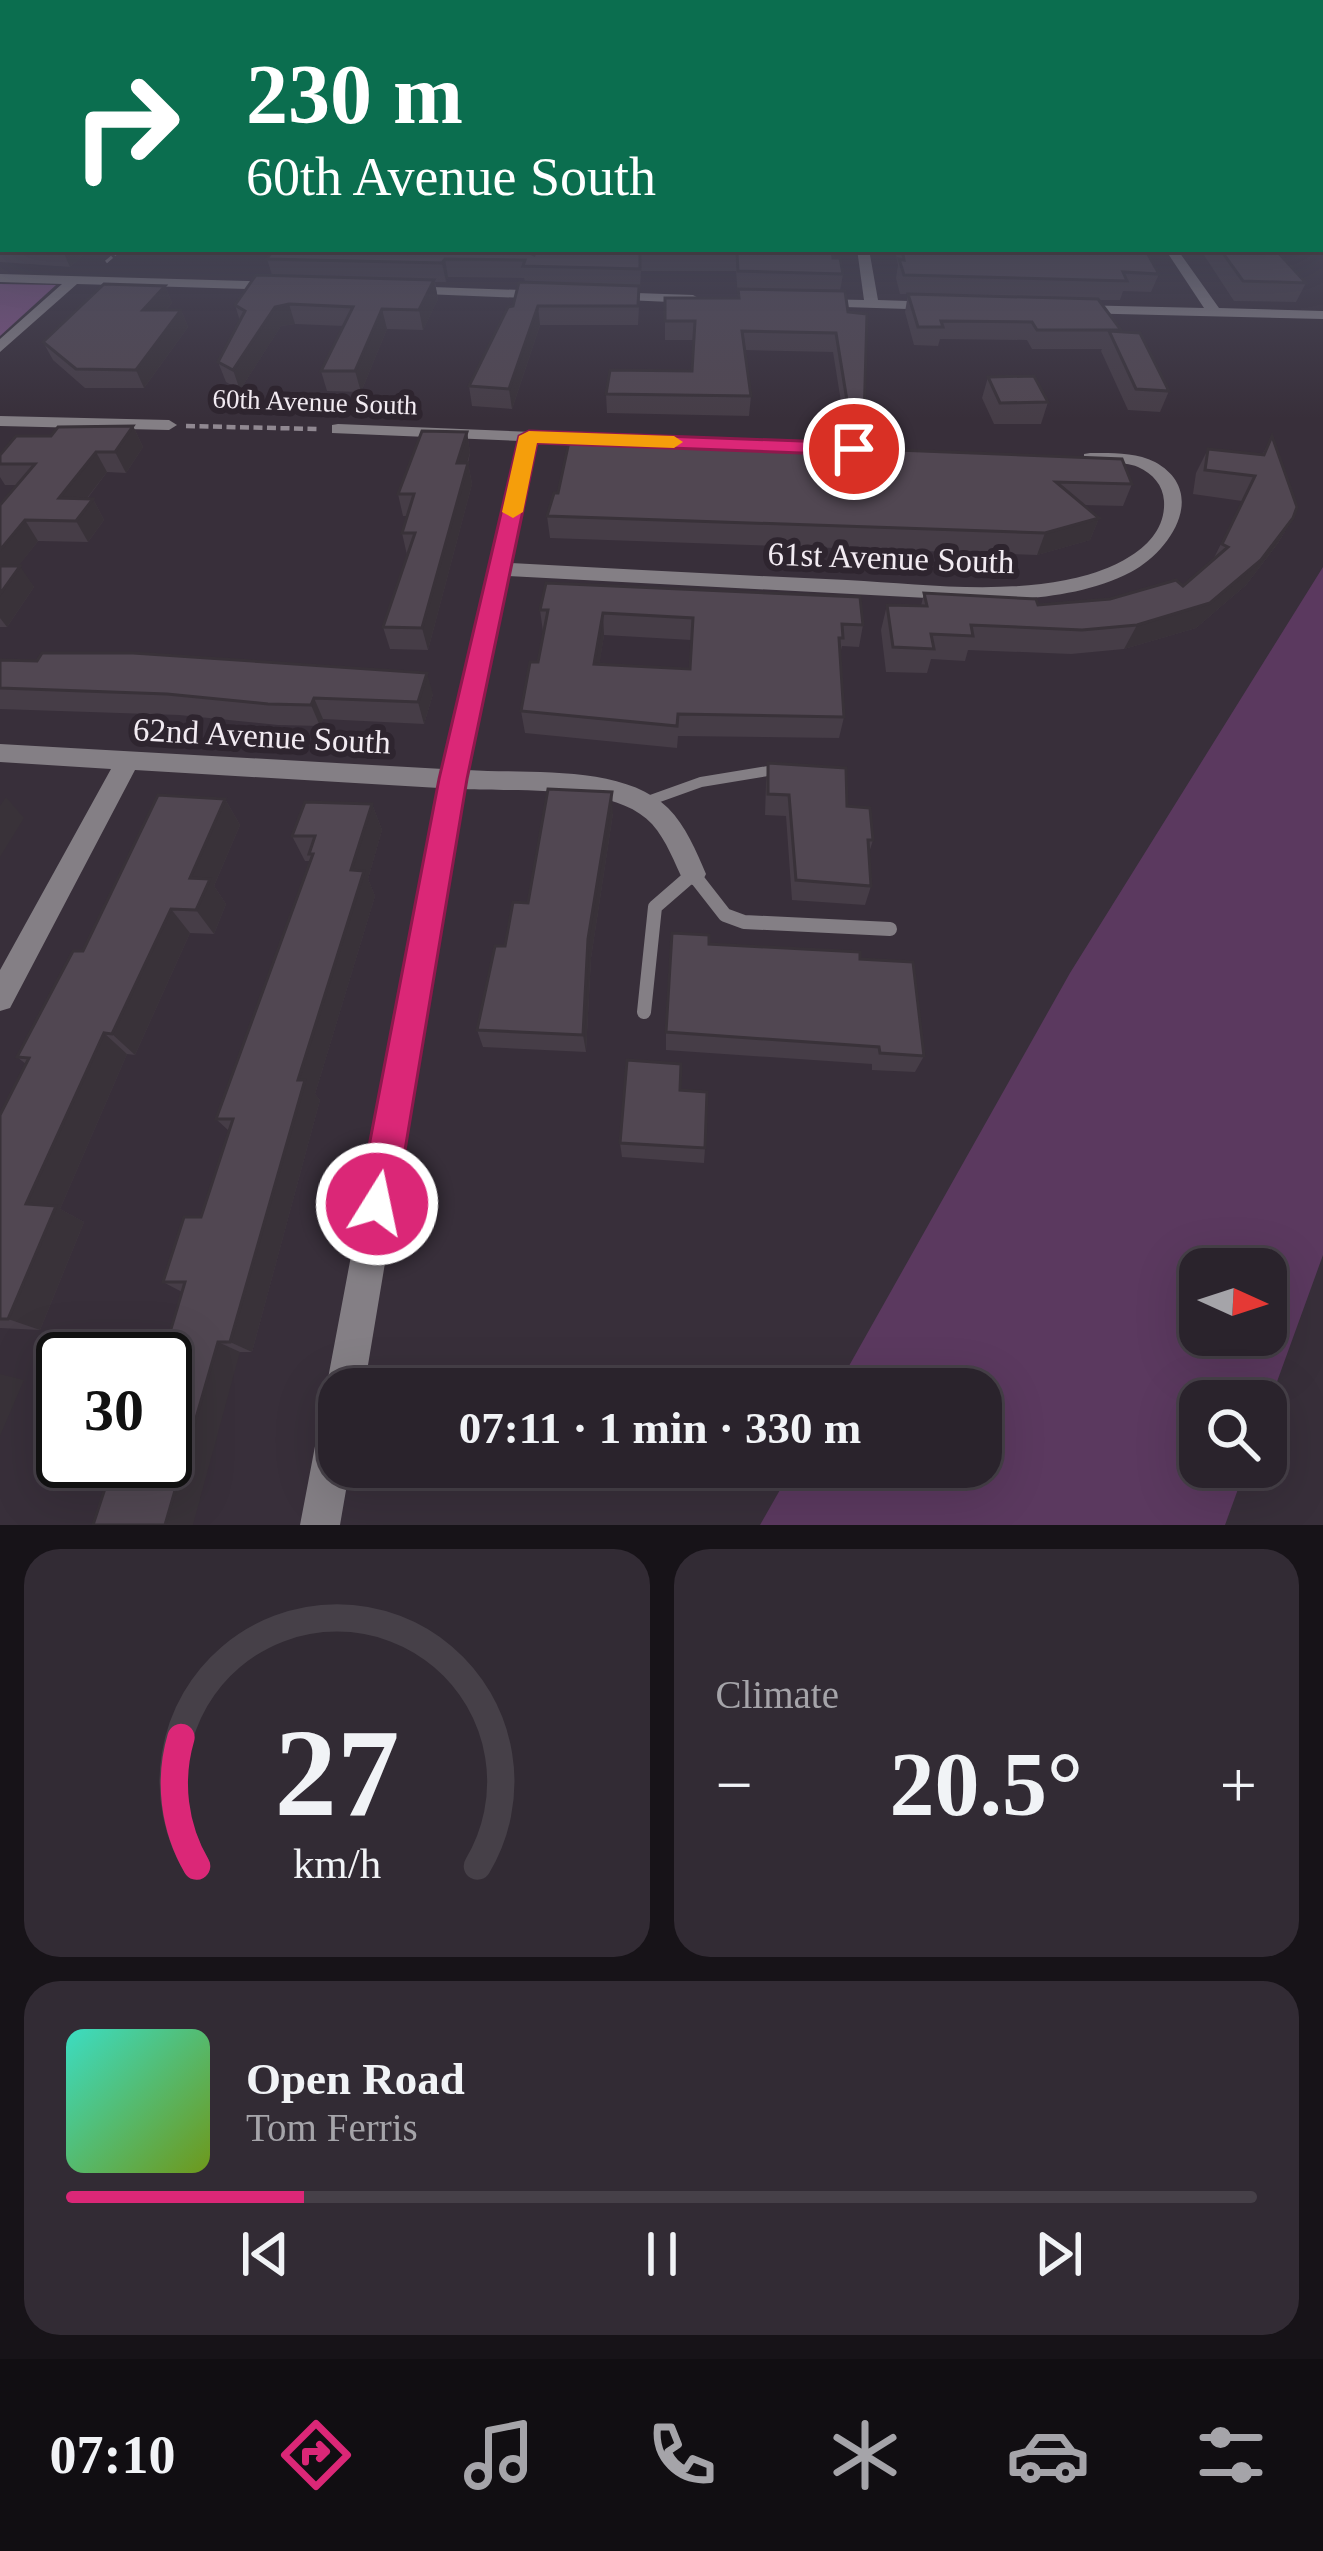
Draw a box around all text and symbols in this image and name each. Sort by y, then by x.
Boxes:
icon: right [48,48,204,204]
text: 230 m [246,48,463,141]
text: 60th Avenue South [246,147,656,207]
street label: 60th Avenue South [212,383,418,421]
pin [803,398,905,500]
icon: arrive [821,416,887,482]
street label: 61st Avenue South [767,536,1015,580]
street label: 62nd Avenue South [132,711,392,761]
position arrow [314,1141,440,1267]
north arrow [1179,1248,1287,1356]
map controls [1179,1248,1287,1488]
speed limit sign: 30 [36,1332,192,1488]
button: search [1179,1380,1287,1488]
text: 07:11 · 1 min · 330 m [459,1403,861,1453]
text: Climate [716,1673,839,1716]
text: 27 [274,1704,399,1842]
text: 20.5° [890,1735,1083,1834]
text: − [716,1748,753,1821]
text: + [1220,1748,1257,1821]
text: km/h [293,1840,381,1887]
text: Open Road [246,2054,465,2104]
text: Tom Ferris [246,2106,418,2149]
icon: previous [232,2221,298,2287]
icon: pause [629,2221,695,2287]
icon: next [1026,2221,1092,2287]
icon: directions [274,2413,358,2497]
icon: music [457,2413,541,2497]
icon: phone [640,2413,724,2497]
icon: climate [823,2413,907,2497]
icon: car [1006,2413,1090,2497]
icon: filters [1189,2413,1273,2497]
text: 07:10 [50,2425,175,2485]

